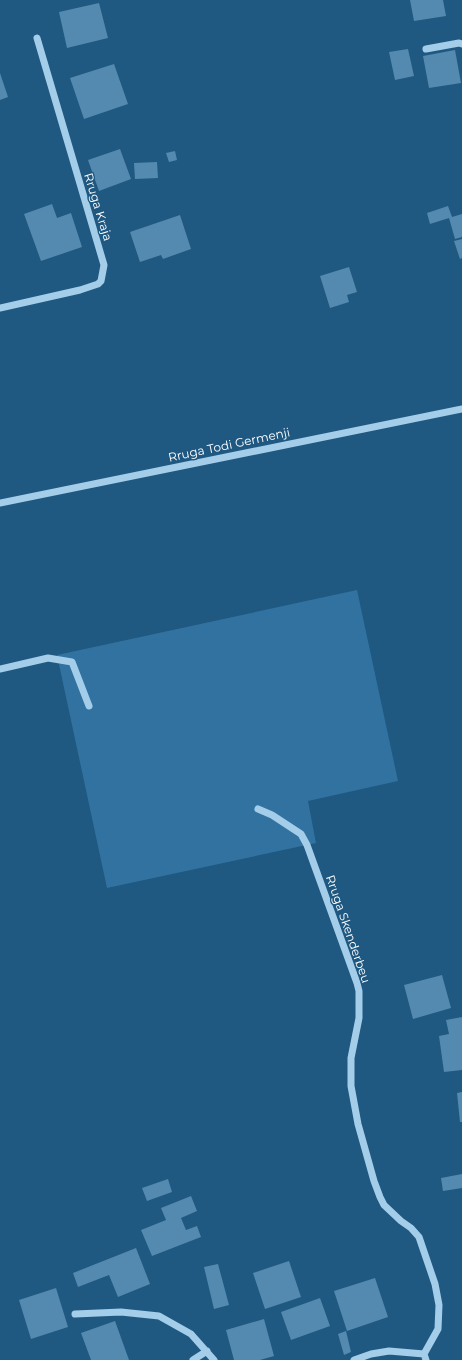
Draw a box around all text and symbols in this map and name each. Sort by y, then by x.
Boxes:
street label: Rruga Kraja [81,171,116,243]
street label: Rruga Todi Germenji [167,424,291,465]
street label: Rruga Skenderbeu [323,873,374,985]

